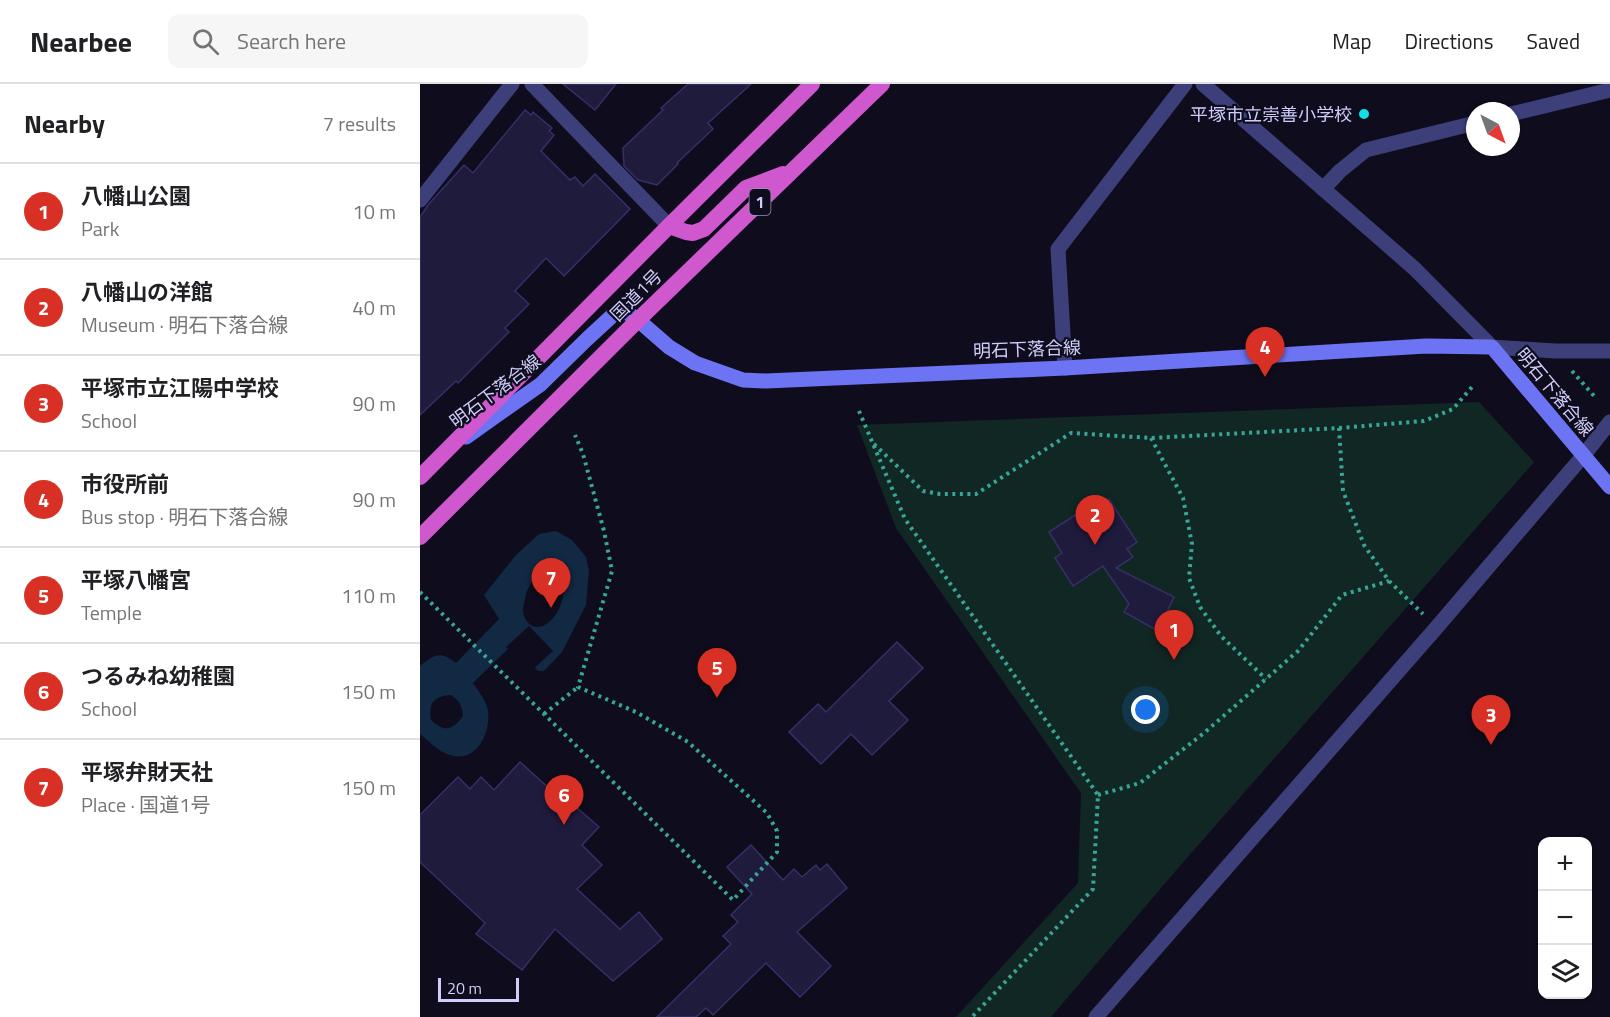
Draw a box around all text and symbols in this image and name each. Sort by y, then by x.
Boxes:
search box [168,14,588,68]
text: Nearbee [30,20,132,63]
text: Search here [237,24,346,58]
icon: search [189,25,222,58]
text: Map [1332,25,1372,57]
text: Directions [1405,25,1494,57]
text: Saved [1527,25,1580,57]
place label: 平塚市立崇善小学校 [1190,101,1352,128]
north arrow [1466,102,1520,156]
text: Nearby [24,104,105,143]
marker: 平塚市立崇善小学校 [1357,107,1371,121]
text: 7 results [323,108,396,139]
text: 八幡山公園 [81,179,191,213]
road number: 1 [750,189,770,215]
text: 1 [38,196,49,227]
text: 10 m [352,196,396,227]
text: Park [81,213,119,244]
street label: 国道1号 [604,263,668,327]
text: 八幡山の洋館 [81,275,213,309]
text: 2 [38,292,49,323]
text: 40 m [352,292,396,323]
text: Museum · 明石下落合線 [81,309,288,340]
pin: 4 [1246,328,1284,377]
street label: 明石下落合線 [973,334,1081,364]
street label: 明石下落合線 [1510,342,1600,442]
street label: 明石下落合線 [444,348,546,434]
text: 平塚市立江陽中学校 [81,371,279,405]
text: 3 [38,388,49,419]
text: 90 m [352,388,396,419]
text: School [81,405,137,436]
text: 市役所前 [81,467,169,501]
text: 4 [38,484,49,515]
text: 90 m [352,484,396,515]
pin: 2 [1076,496,1114,545]
text: Bus stop · 明石下落合線 [81,501,288,532]
pin: 7 [532,558,570,608]
text: 平塚八幡宮 [81,563,191,597]
text: 5 [38,580,49,611]
text: 110 m [341,580,396,611]
text: Temple [81,597,142,628]
pin: 1 [1154,610,1194,660]
pin: 5 [698,648,736,698]
text: つるみね幼稚園 [81,659,235,693]
text: 6 [38,676,49,707]
text: 150 m [341,676,396,707]
text: School [81,693,137,724]
your location [1131,695,1160,724]
pin: 3 [1472,696,1510,745]
text: 平塚弁財天社 [81,755,213,789]
text: 7 [38,772,49,803]
text: 150 m [341,772,396,803]
pin: 6 [544,776,584,825]
text: Place · 国道1号 [81,789,211,820]
map controls [1538,837,1592,999]
button: + [1538,837,1592,891]
button: − [1538,891,1592,945]
button: layers [1538,945,1592,999]
scale bar [438,975,519,1002]
text: 20 m [447,976,482,1000]

